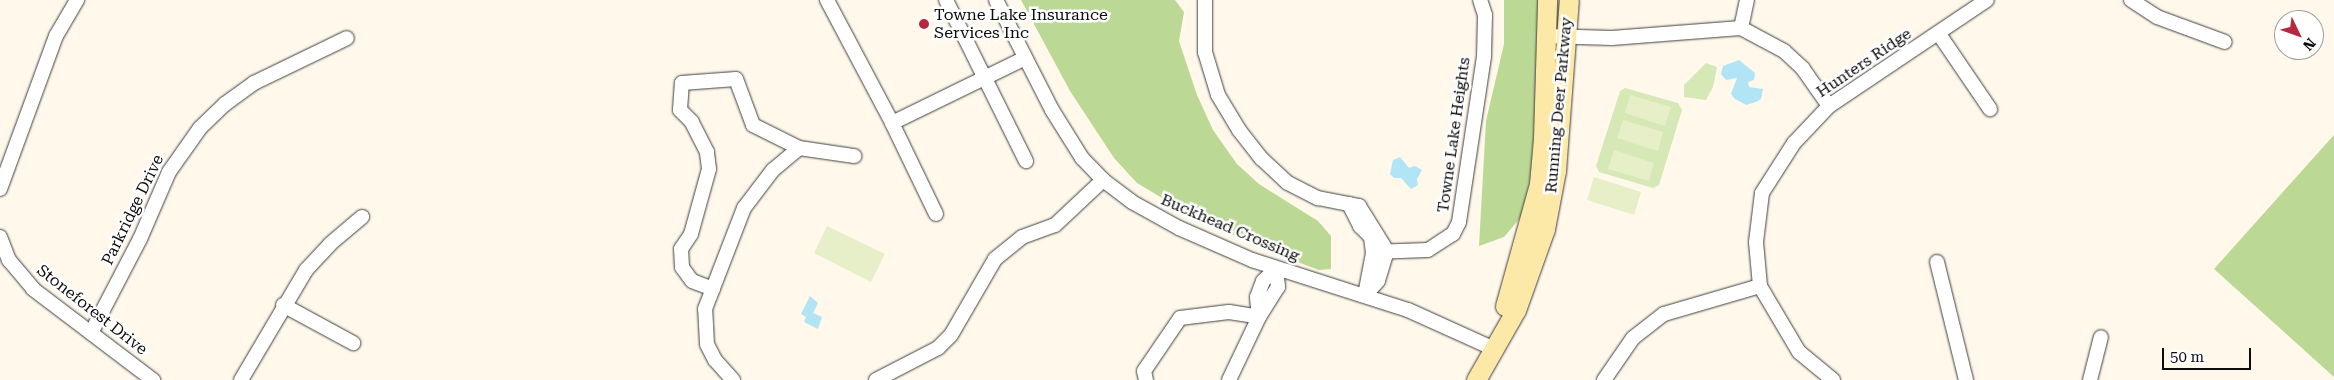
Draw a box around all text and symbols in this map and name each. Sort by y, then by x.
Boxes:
place label: Towne Lake Insurance Services Inc [934,5,1108,43]
north arrow [2274,10,2324,60]
street label: Running Deer Parkway [1542,16,1576,194]
marker: Towne Lake Insurance Services Inc [918,18,930,30]
street label: Hunters Ridge [1813,24,1915,102]
text: N [2300,35,2319,54]
street label: Towne Lake Heights [1434,56,1474,214]
street label: Parkridge Drive [98,152,168,268]
street label: Buckhead Crossing [1158,190,1302,266]
street label: Stoneforest Drive [33,261,151,359]
scale bar [2164,338,2253,370]
text: 50 m [2170,348,2204,366]

